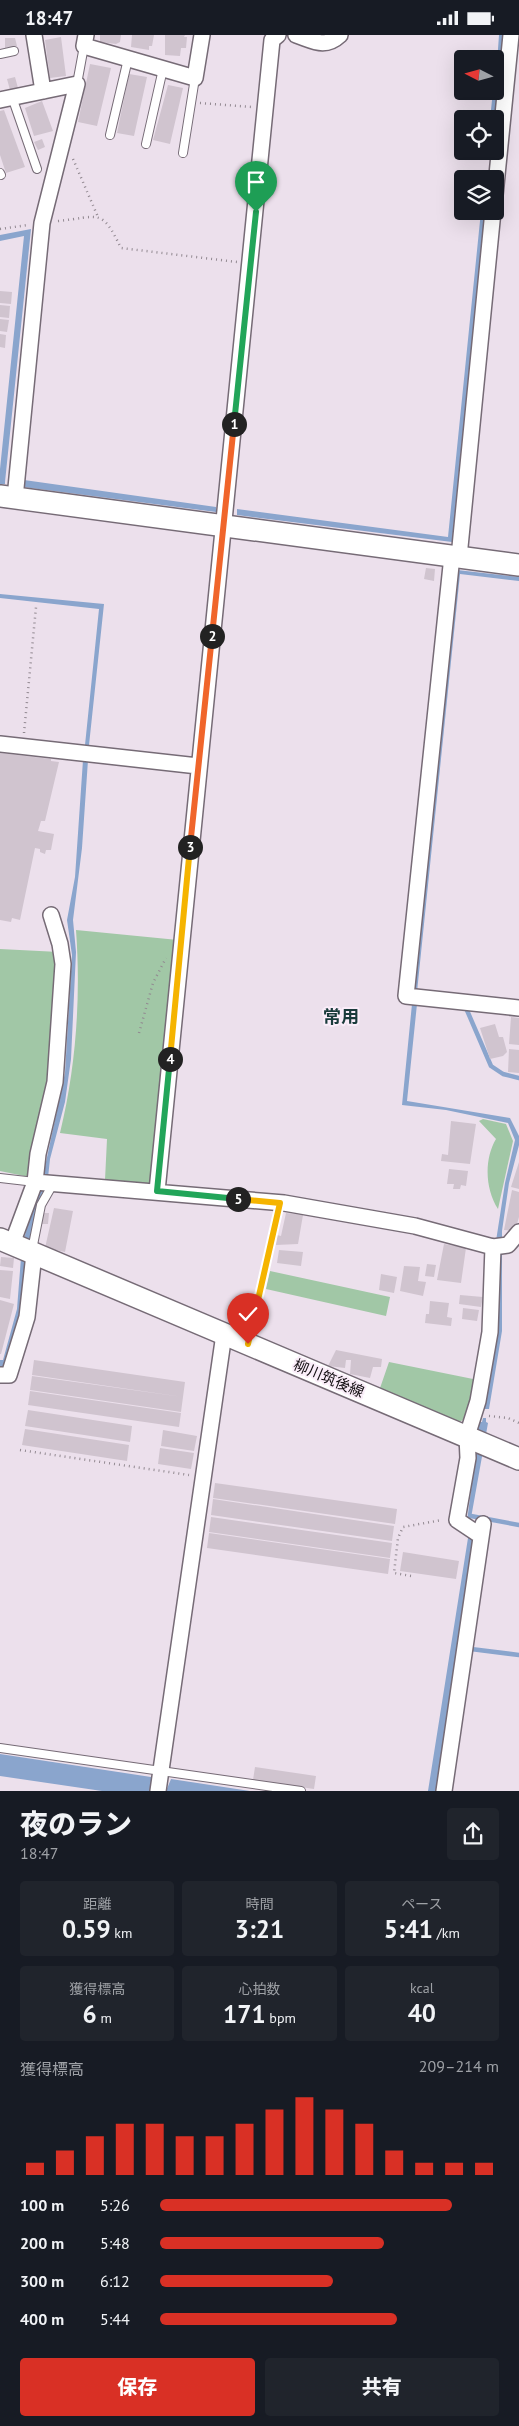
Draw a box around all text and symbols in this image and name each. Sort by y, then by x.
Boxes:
text: 18:47 [25,6,73,30]
north arrow [454,50,504,100]
map controls [454,50,504,220]
button: locate [454,110,504,160]
pin [235,161,277,212]
icon: arrive [242,168,270,196]
button: layers [454,170,504,220]
pin: 1 [222,411,246,437]
text: 1 [231,415,238,433]
pin: 2 [200,623,224,649]
text: 2 [209,627,216,645]
pin: 3 [178,835,202,859]
text: 3 [187,838,194,856]
district label: 常用 [323,1005,359,1028]
pin: 4 [158,1047,182,1071]
text: 4 [167,1050,174,1068]
pin: 5 [226,1187,250,1211]
text: 5 [235,1190,242,1208]
pin [227,1293,269,1344]
icon: check [234,1300,262,1328]
street label: 柳川筑後線 [291,1355,367,1401]
text: 夜のラン [20,1805,132,1842]
button: share [447,1808,499,1860]
text: 18:47 [20,1843,58,1863]
text: 距離 [83,1895,111,1913]
text: 時間 [245,1895,273,1913]
text: ペース [401,1895,442,1913]
text: 0.59 [62,1913,111,1945]
text: 3:21 [235,1913,284,1945]
text: 5:41 [384,1913,433,1945]
text: km [111,1924,132,1942]
text: /km [433,1924,460,1942]
text: kcal [410,1979,434,1997]
text: 獲得標高 [69,1980,125,1998]
text: 心拍数 [238,1980,280,1998]
text: 40 [408,1997,436,2029]
text: 6 [83,1998,97,2030]
text: 171 [223,1998,266,2030]
text: m [97,2009,112,2027]
text: bpm [266,2009,296,2027]
text: 209–214 m [419,2056,499,2076]
text: 獲得標高 [20,2059,84,2079]
text: 100 m [20,2195,64,2215]
text: 5:26 [100,2195,130,2215]
text: 200 m [20,2233,64,2253]
text: 5:48 [100,2233,130,2253]
text: 300 m [20,2271,64,2291]
text: 6:12 [100,2271,130,2291]
text: 400 m [20,2309,64,2329]
text: 5:44 [100,2309,130,2329]
button: 保存 [20,2358,255,2416]
button: 共有 [265,2358,499,2416]

